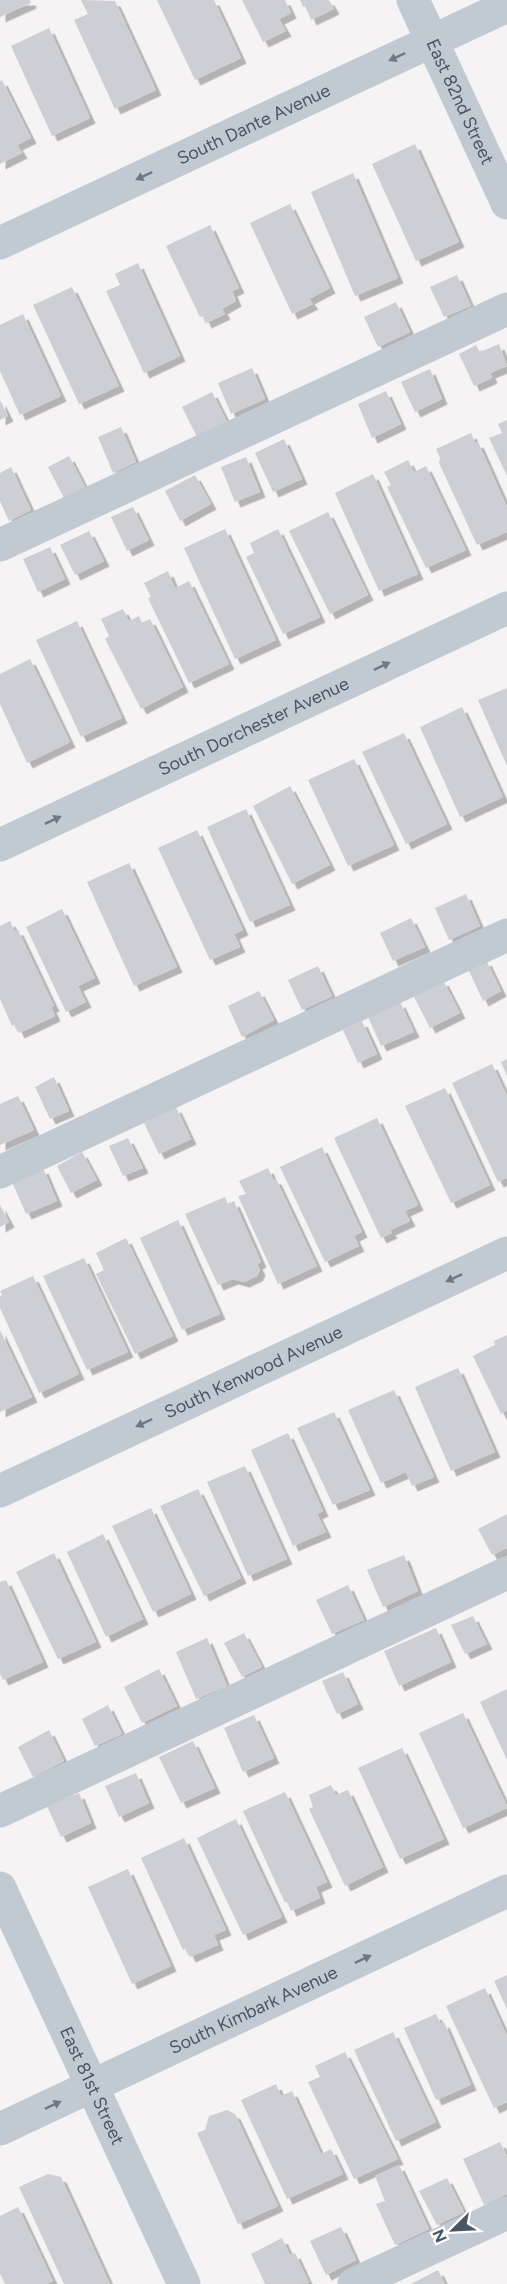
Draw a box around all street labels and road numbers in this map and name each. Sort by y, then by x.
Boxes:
street label: East 82nd Street [421,35,499,168]
street label: South Dante Avenue [174,79,334,170]
street label: South Dorchester Avenue [155,672,353,780]
street label: South Kenwood Avenue [161,1321,346,1423]
street label: South Kimbark Avenue [166,1961,341,2059]
street label: East 81st Street [55,2023,129,2149]

